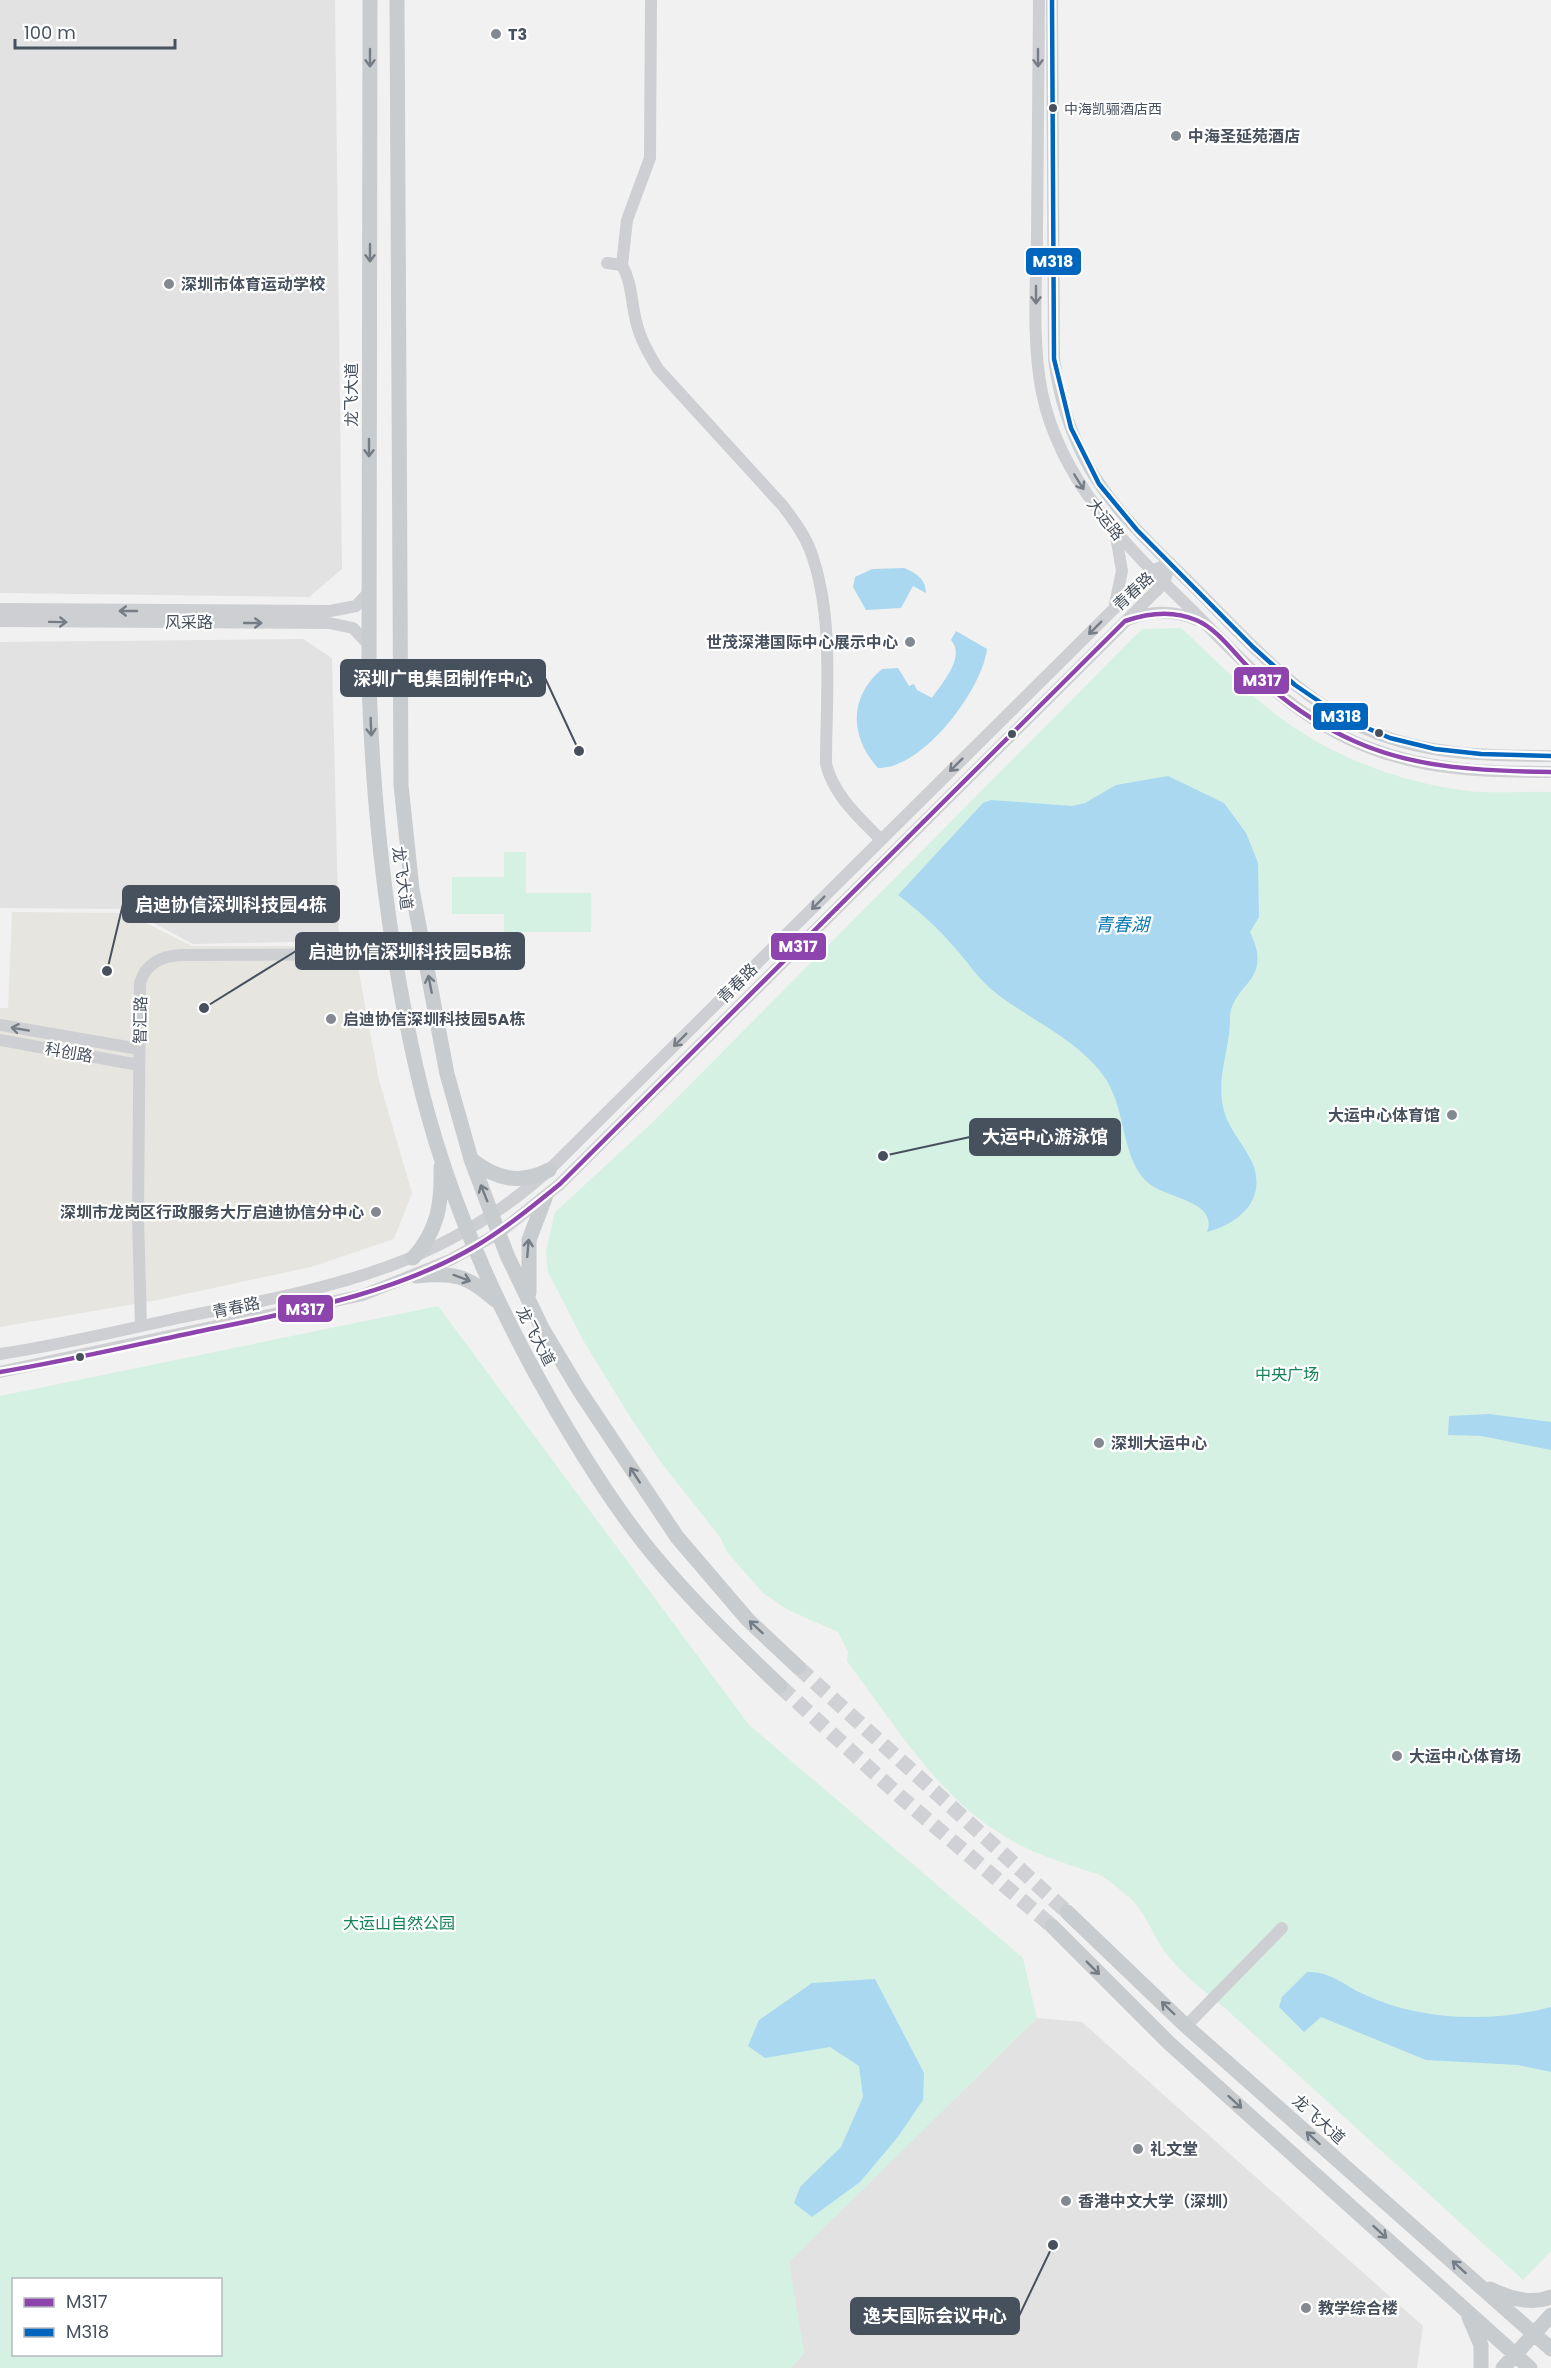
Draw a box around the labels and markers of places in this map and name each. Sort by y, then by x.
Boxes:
place label: T3 [508,23,527,46]
marker: T3 [489,27,503,41]
place label: 中海凯骊酒店西 [1064,99,1162,119]
marker: 中海凯骊酒店西 [1047,102,1059,114]
place label: 中海圣延苑酒店 [1188,125,1300,148]
marker: 中海圣延苑酒店 [1169,129,1183,143]
place label: 深圳市体育运动学校 [181,273,326,296]
marker: 深圳市体育运动学校 [162,277,176,291]
place label: 世茂深港国际中心展示中心 [706,631,898,654]
marker: 世茂深港国际中心展示中心 [903,635,917,649]
callout: 深圳广电集团制作中心 [341,660,545,696]
unlabelled marker [1373,727,1385,739]
unlabelled marker [1006,728,1018,740]
callout: 启迪协信深圳科技园4栋 [123,886,339,922]
callout: 启迪协信深圳科技园5B栋 [296,933,524,969]
place label: 启迪协信深圳科技园5A栋 [343,1008,525,1031]
marker: 启迪协信深圳科技园5A栋 [324,1012,338,1026]
place label: 大运中心体育馆 [1328,1104,1440,1127]
marker: 大运中心体育馆 [1445,1108,1459,1122]
callout: 大运中心游泳馆 [970,1119,1120,1155]
place label: 深圳市龙岗区行政服务大厅启迪协信分中心 [60,1201,364,1224]
marker: 深圳市龙岗区行政服务大厅启迪协信分中心 [369,1205,383,1219]
unlabelled marker [74,1351,86,1363]
place label: 深圳大运中心 [1111,1432,1207,1455]
marker: 深圳大运中心 [1092,1436,1106,1450]
place label: 大运中心体育场 [1409,1745,1521,1768]
marker: 大运中心体育场 [1390,1749,1404,1763]
place label: 礼文堂 [1150,2138,1198,2161]
marker: 礼文堂 [1131,2142,1145,2156]
place label: 香港中文大学（深圳） [1078,2190,1238,2213]
marker: 香港中文大学（深圳） [1059,2194,1073,2208]
place label: 教学综合楼 [1318,2297,1398,2320]
callout: 逸夫国际会议中心 [851,2298,1019,2334]
marker: 教学综合楼 [1299,2301,1313,2315]

